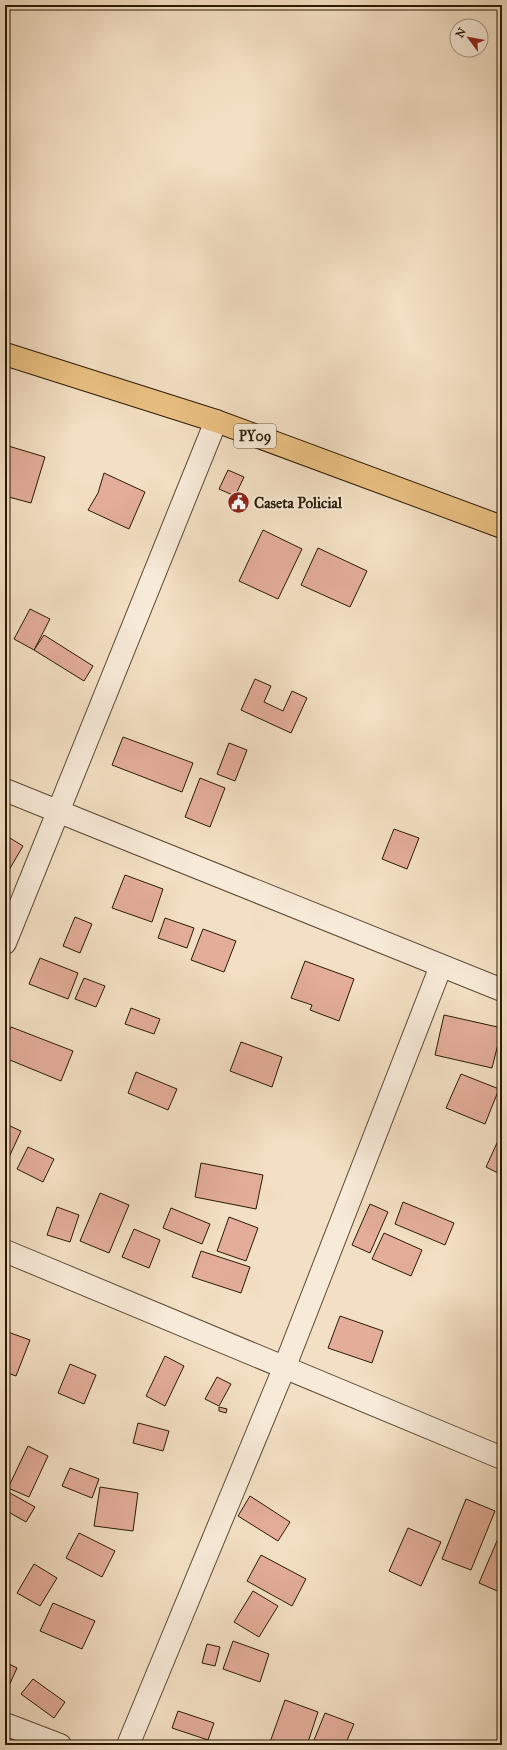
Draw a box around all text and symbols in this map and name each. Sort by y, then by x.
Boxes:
north arrow [449,18,489,58]
text: N [453,25,469,40]
road number: PY09 [234,424,276,448]
public building icon: Caseta Policial [225,490,251,516]
place label: Caseta Policial [254,494,343,512]

